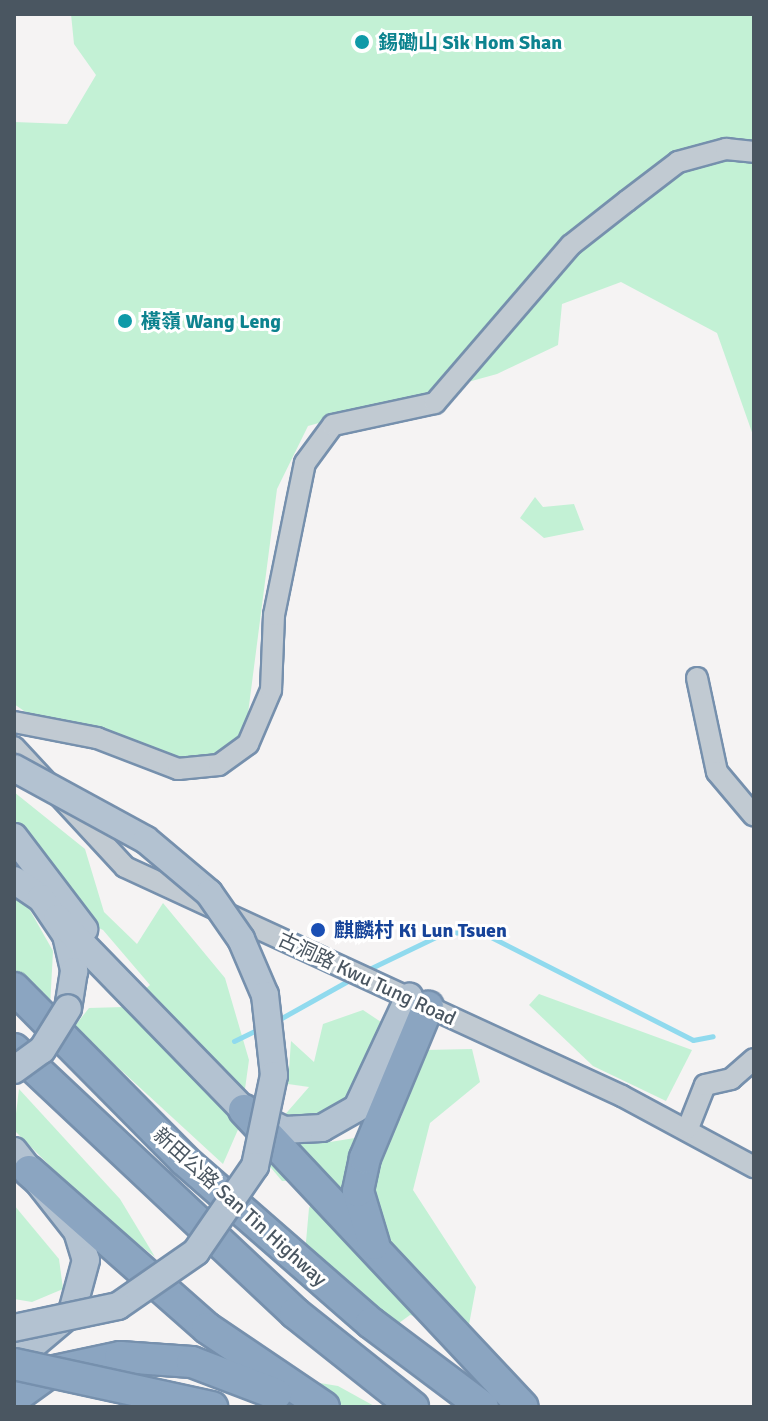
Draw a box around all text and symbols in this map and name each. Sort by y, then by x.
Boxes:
place label: 錫磡山 Sik Hom Shan [378,30,562,54]
marker: 錫磡山 Sik Hom Shan [353,33,371,51]
place label: 橫嶺 Wang Leng [141,309,281,333]
marker: 橫嶺 Wang Leng [116,312,134,330]
place label: 麒麟村 Ki Lun Tsuen [334,918,507,942]
marker: 麒麟村 Ki Lun Tsuen [309,921,327,939]
street label: 古洞路 Kwu Tung Road [274,927,460,1031]
street label: 新田公路 San Tin Highway [148,1123,332,1291]

